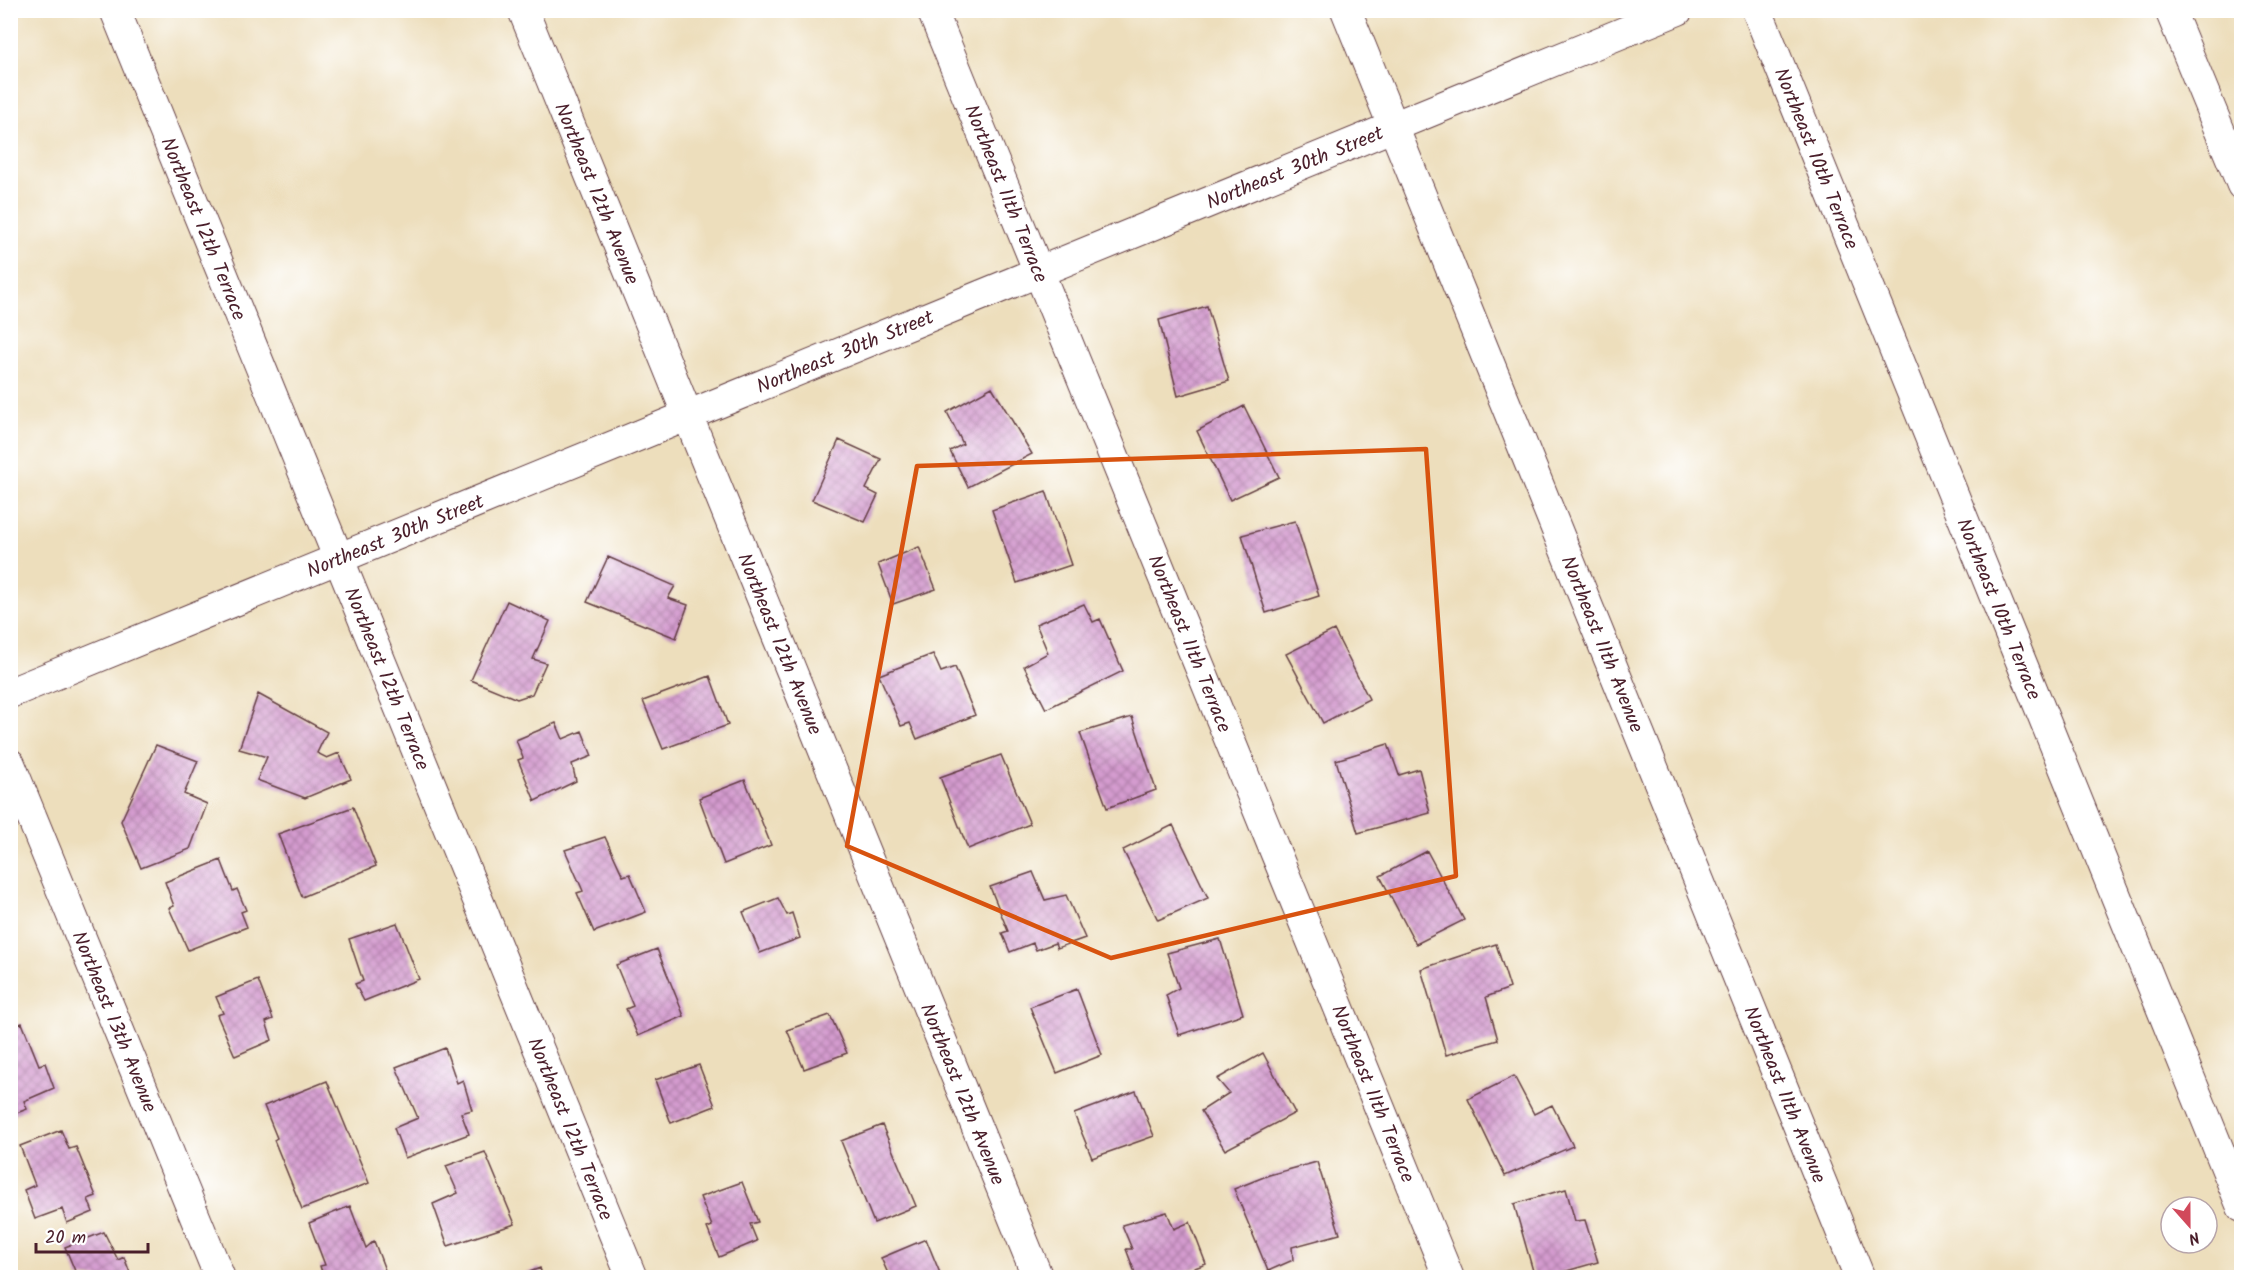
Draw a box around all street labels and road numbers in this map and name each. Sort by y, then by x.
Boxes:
street label: Northeast 10th Terrace [1764,63,1866,255]
street label: Northeast 12th Avenue [544,98,647,290]
street label: Northeast 11th Terrace [954,100,1056,288]
street label: Northeast 30th Street [1202,118,1389,220]
street label: Northeast 12th Terrace [151,133,254,326]
street label: Northeast 30th Street [752,302,939,404]
street label: Northeast 30th Street [302,486,490,588]
street label: Northeast 10th Terrace [1947,514,2049,705]
street label: Northeast 12th Avenue [727,549,830,740]
street label: Northeast 11th Terrace [1138,550,1239,738]
street label: Northeast 11th Avenue [1551,551,1651,738]
street label: Northeast 12th Terrace [334,583,437,776]
street label: Northeast 13th Avenue [62,926,165,1118]
street label: Northeast 12th Avenue [910,999,1013,1191]
street label: Northeast 11th Terrace [1321,1000,1423,1188]
street label: Northeast 11th Avenue [1733,1002,1834,1188]
street label: Northeast 12th Terrace [518,1033,621,1226]

